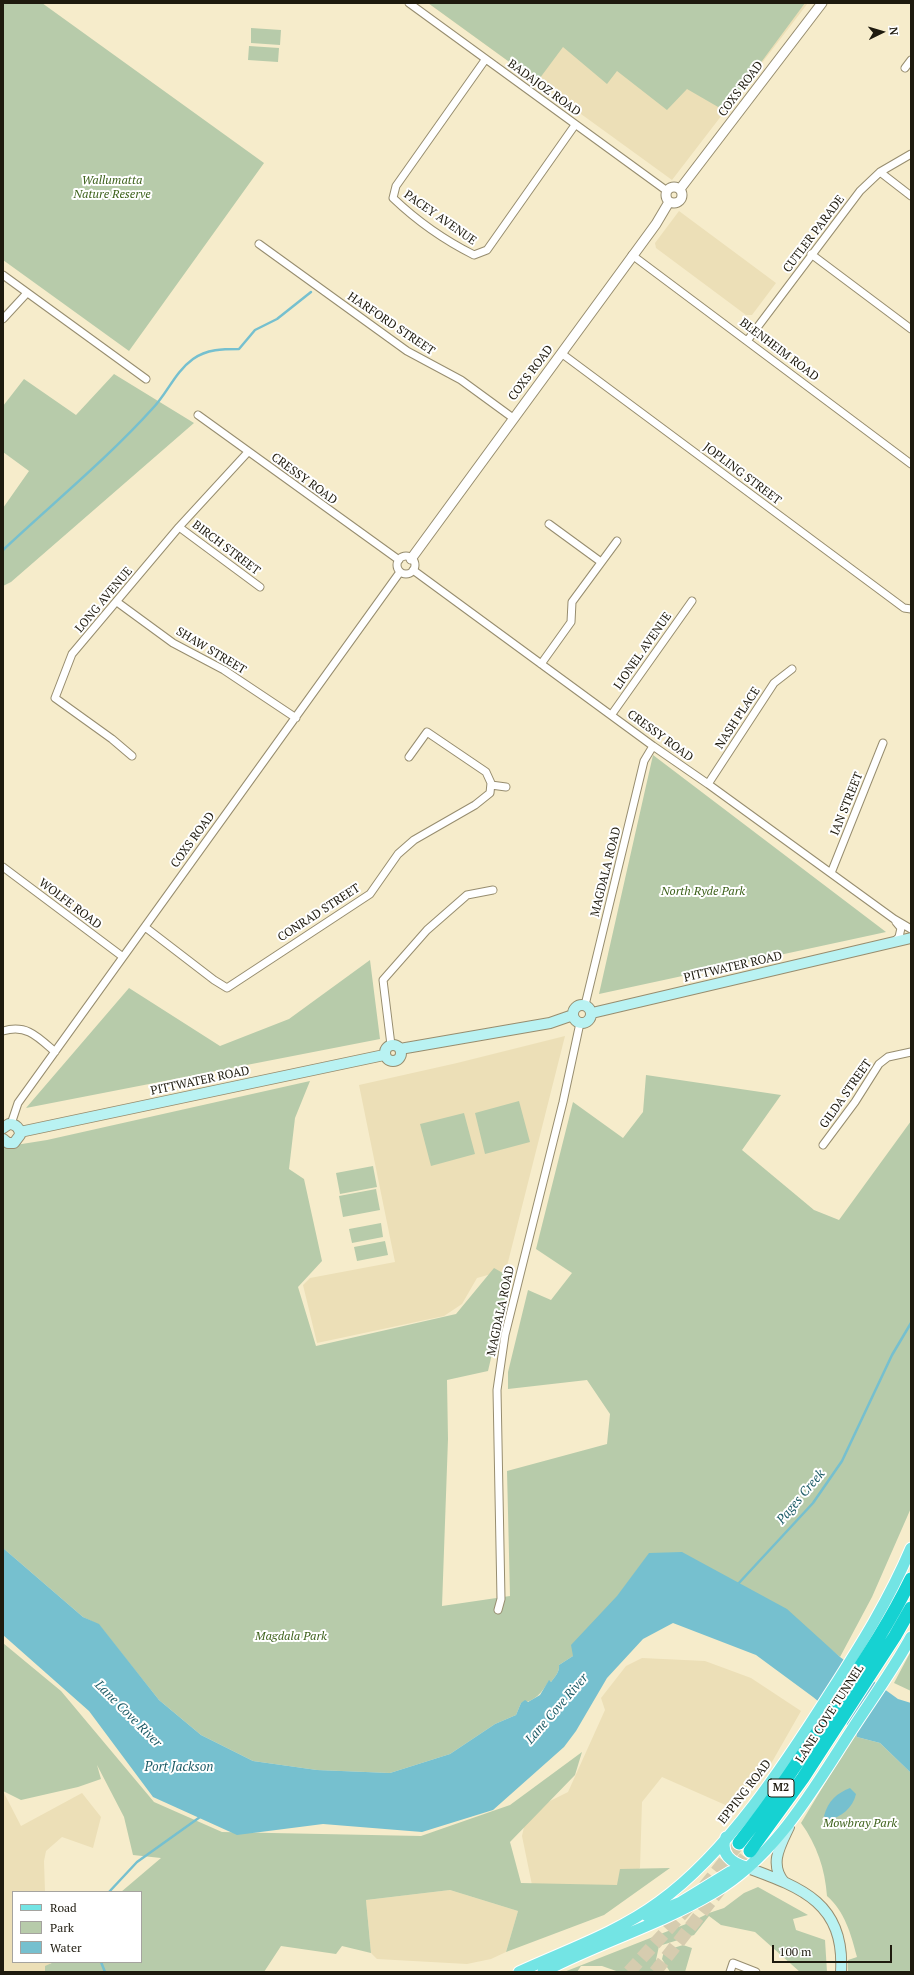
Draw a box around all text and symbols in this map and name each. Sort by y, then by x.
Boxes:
north arrow [862,12,902,52]
text: N [887,26,901,36]
street label: BADAJOZ ROAD [505,57,583,119]
street label: COXS ROAD [716,59,766,119]
park label: Wallumatta Nature Reserve [73,174,151,202]
street label: PACEY AVENUE [401,188,479,248]
street label: CUTLER PARADE [780,192,848,276]
street label: HARFORD STREET [345,290,437,358]
street label: BLENHEIM ROAD [737,316,821,384]
street label: COXS ROAD [506,343,556,403]
street label: JOPLING STREET [700,440,784,508]
street label: CRESSY ROAD [268,450,340,508]
street label: BIRCH STREET [189,518,263,578]
street label: LONG AVENUE [72,564,136,636]
street label: LIONEL AVENUE [611,610,675,692]
street label: SHAW STREET [173,624,249,678]
street label: NASH PLACE [713,684,763,752]
street label: CRESSY ROAD [624,707,696,765]
street label: IAN STREET [828,770,866,838]
street label: COXS ROAD [168,809,218,871]
street label: MAGDALA ROAD [588,826,624,918]
street label: WOLFE ROAD [36,876,104,932]
street label: CONRAD STREET [275,881,363,945]
park label: North Ryde Park [661,885,745,899]
street label: PITTWATER ROAD [682,949,784,985]
street label: GILDA STREET [817,1057,875,1131]
street label: PITTWATER ROAD [149,1063,251,1099]
street label: MAGDALA ROAD [484,1264,518,1358]
water label: Pages Creek [774,1466,828,1528]
park label: Magdala Park [255,1630,327,1644]
street label: LANE COVE TUNNEL [793,1662,867,1766]
water label: Lane Cove River [522,1671,592,1747]
water label: Lane Cove River [91,1677,165,1751]
street label: EPPING ROAD [715,1757,775,1827]
water label: Port Jackson [145,1759,213,1775]
road number: M2 [768,1779,794,1797]
park label: Mowbray Park [823,1817,897,1831]
legend [12,1891,142,1963]
text: Road [50,1900,77,1915]
text: Park [50,1920,74,1935]
scale bar [774,1937,894,1963]
text: Water [50,1940,82,1955]
text: 100 m [779,1944,811,1959]

